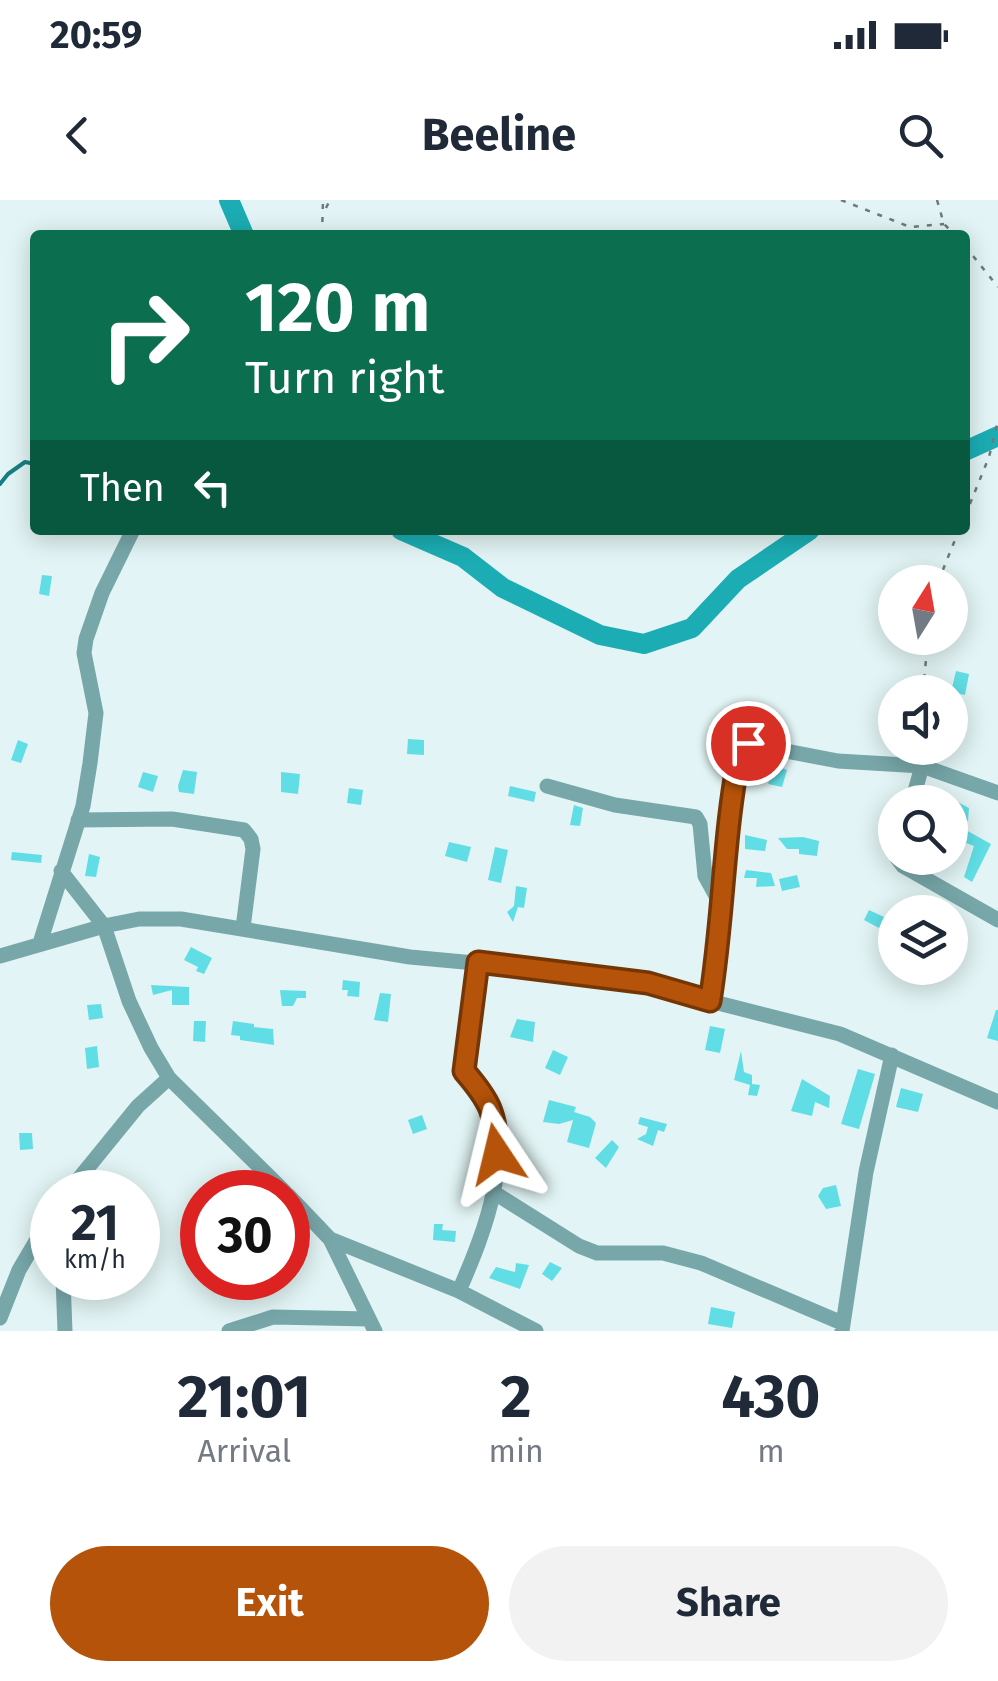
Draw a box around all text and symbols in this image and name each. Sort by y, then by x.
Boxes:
text: 20:59 [50,12,142,58]
icon: back [50,108,105,163]
text: Beeline [422,108,576,162]
icon: search [893,108,948,163]
text: 120 m [245,266,430,350]
icon: right [80,270,210,400]
text: Turn right [245,351,444,405]
icon: left [185,460,240,515]
text: Then [80,465,165,511]
north arrow [878,565,968,655]
map controls [878,565,968,985]
button: sound [878,675,968,765]
pin [706,701,791,786]
icon: arrive [721,716,776,771]
button: search [878,785,968,875]
button: layers [878,895,968,985]
position arrow [445,1102,549,1206]
speed limit sign: 30 [180,1170,310,1300]
text: 21 [71,1193,119,1253]
text: km/h [64,1245,126,1275]
text: 21:01 [177,1361,311,1433]
text: 2 [501,1361,532,1433]
text: 430 [721,1361,820,1433]
text: Arrival [197,1432,291,1470]
text: min [489,1432,544,1470]
text: m [757,1432,785,1470]
button: Exit [50,1546,489,1661]
button: Share [509,1546,948,1661]

